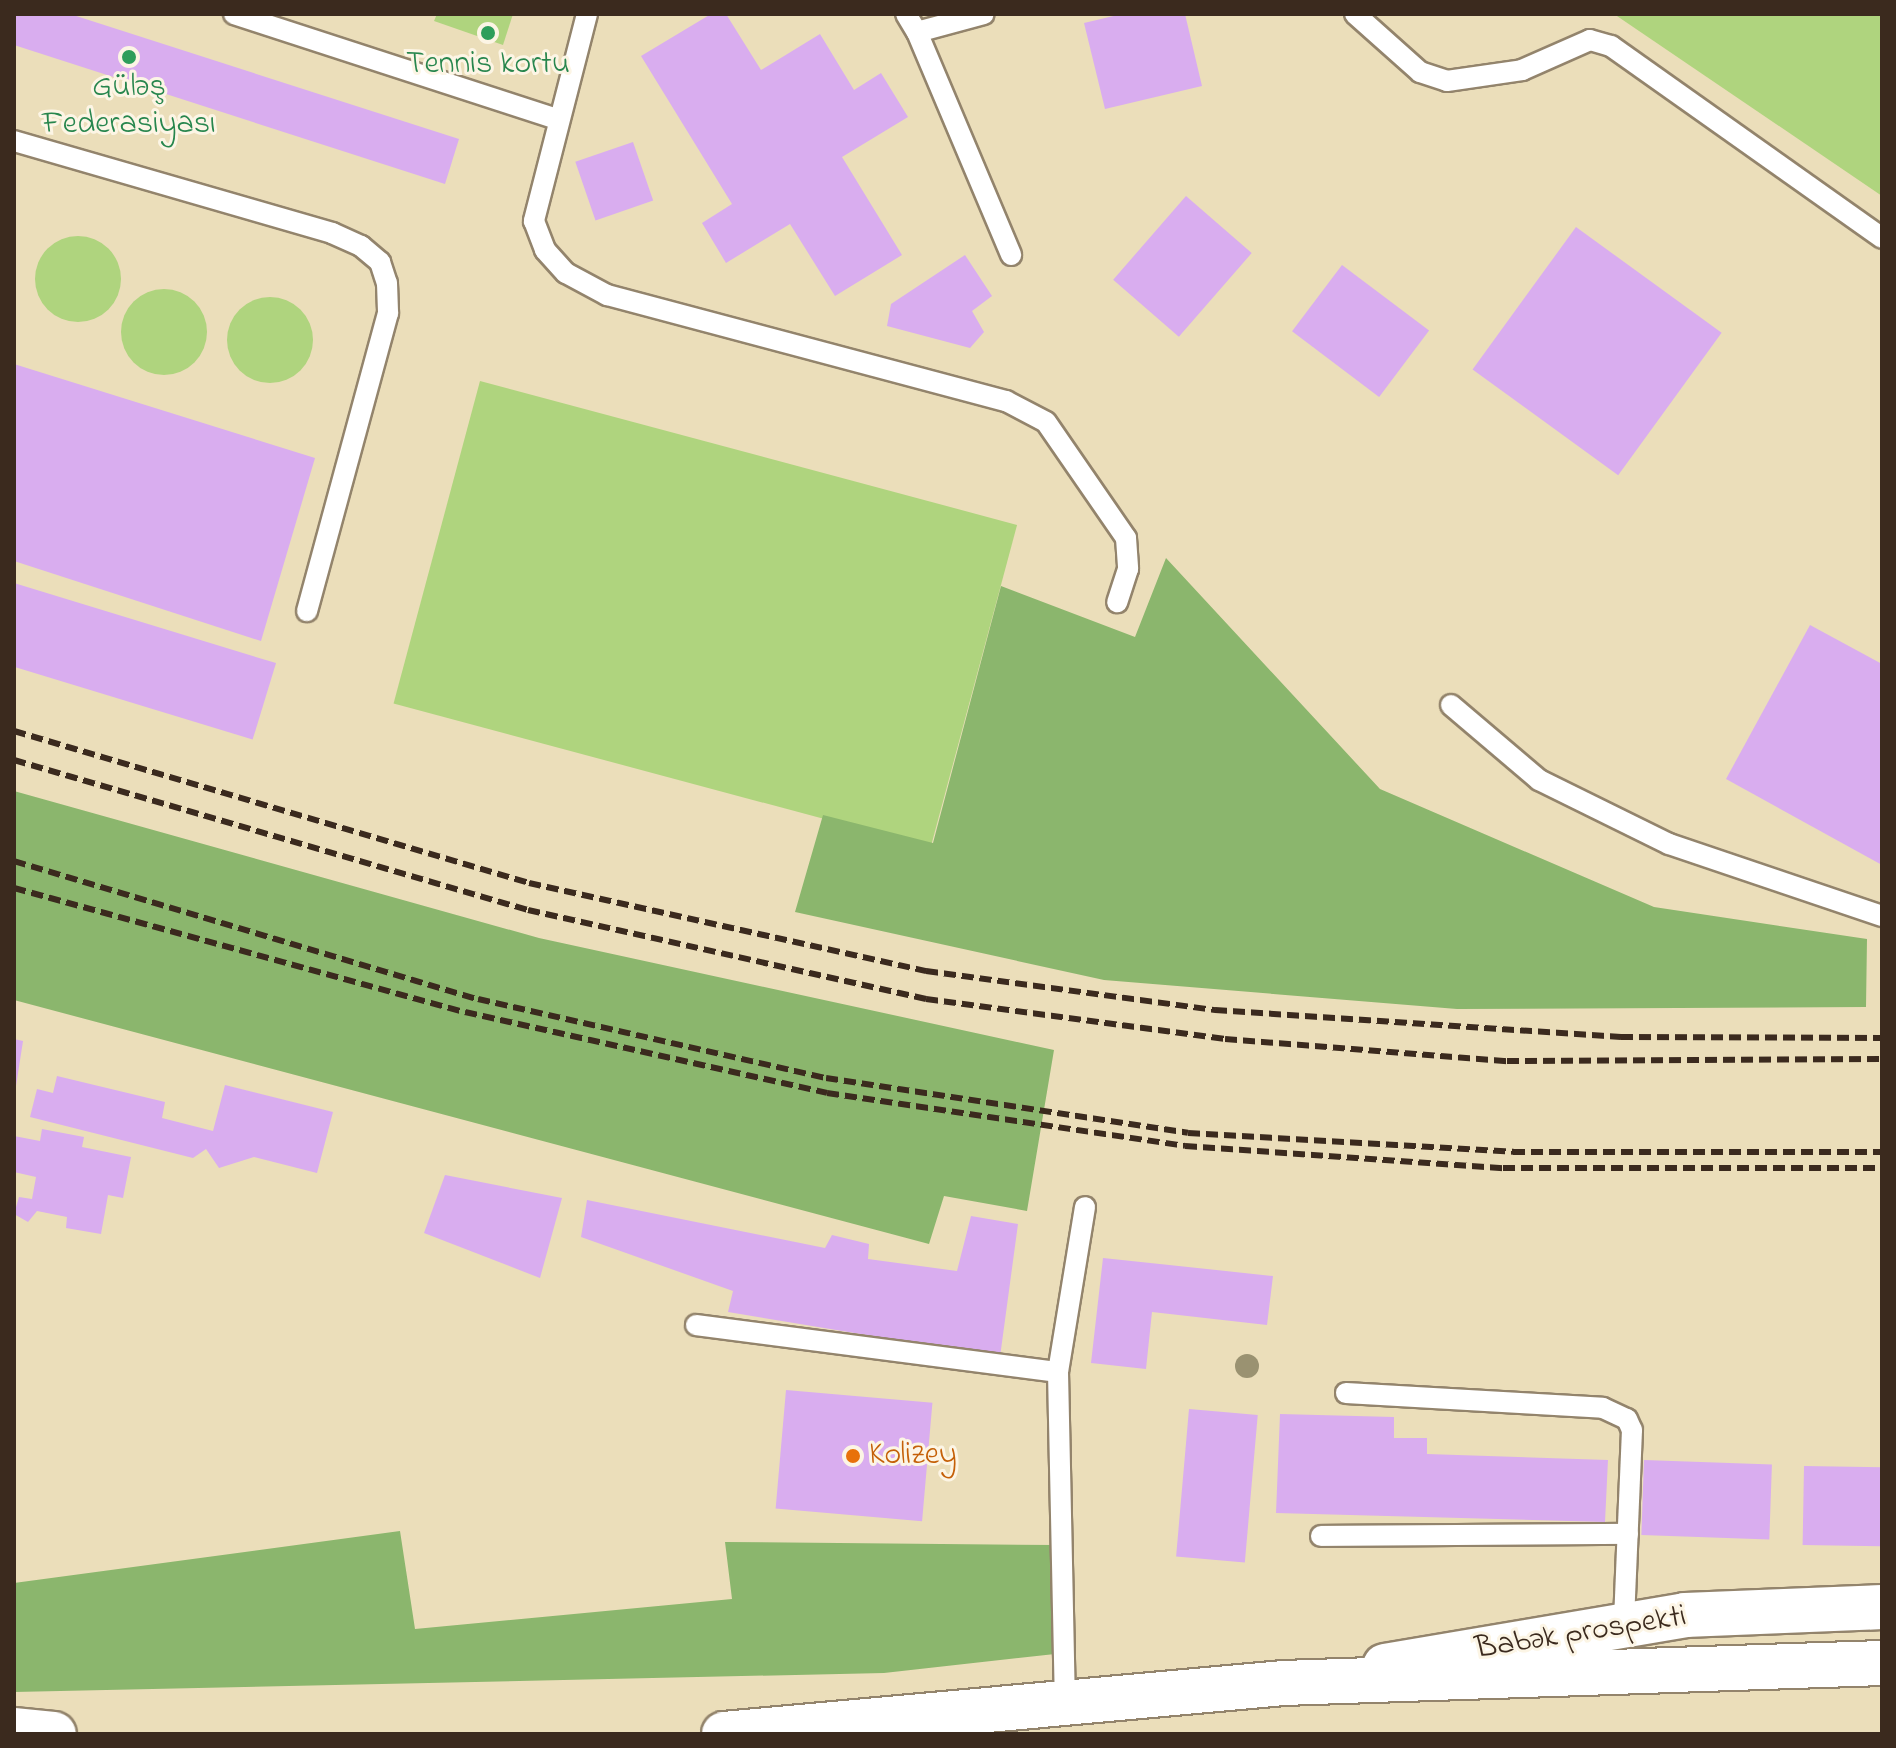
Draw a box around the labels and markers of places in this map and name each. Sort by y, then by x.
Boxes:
marker: Tennis kortu [479,24,497,42]
place label: Tennis kortu [406,46,570,84]
marker: Güləş Federasiyası [120,48,138,66]
place label: Güləş Federasiyası [42,70,216,145]
place label: Kolizey [869,1437,957,1475]
marker: Kolizey [844,1447,862,1465]

